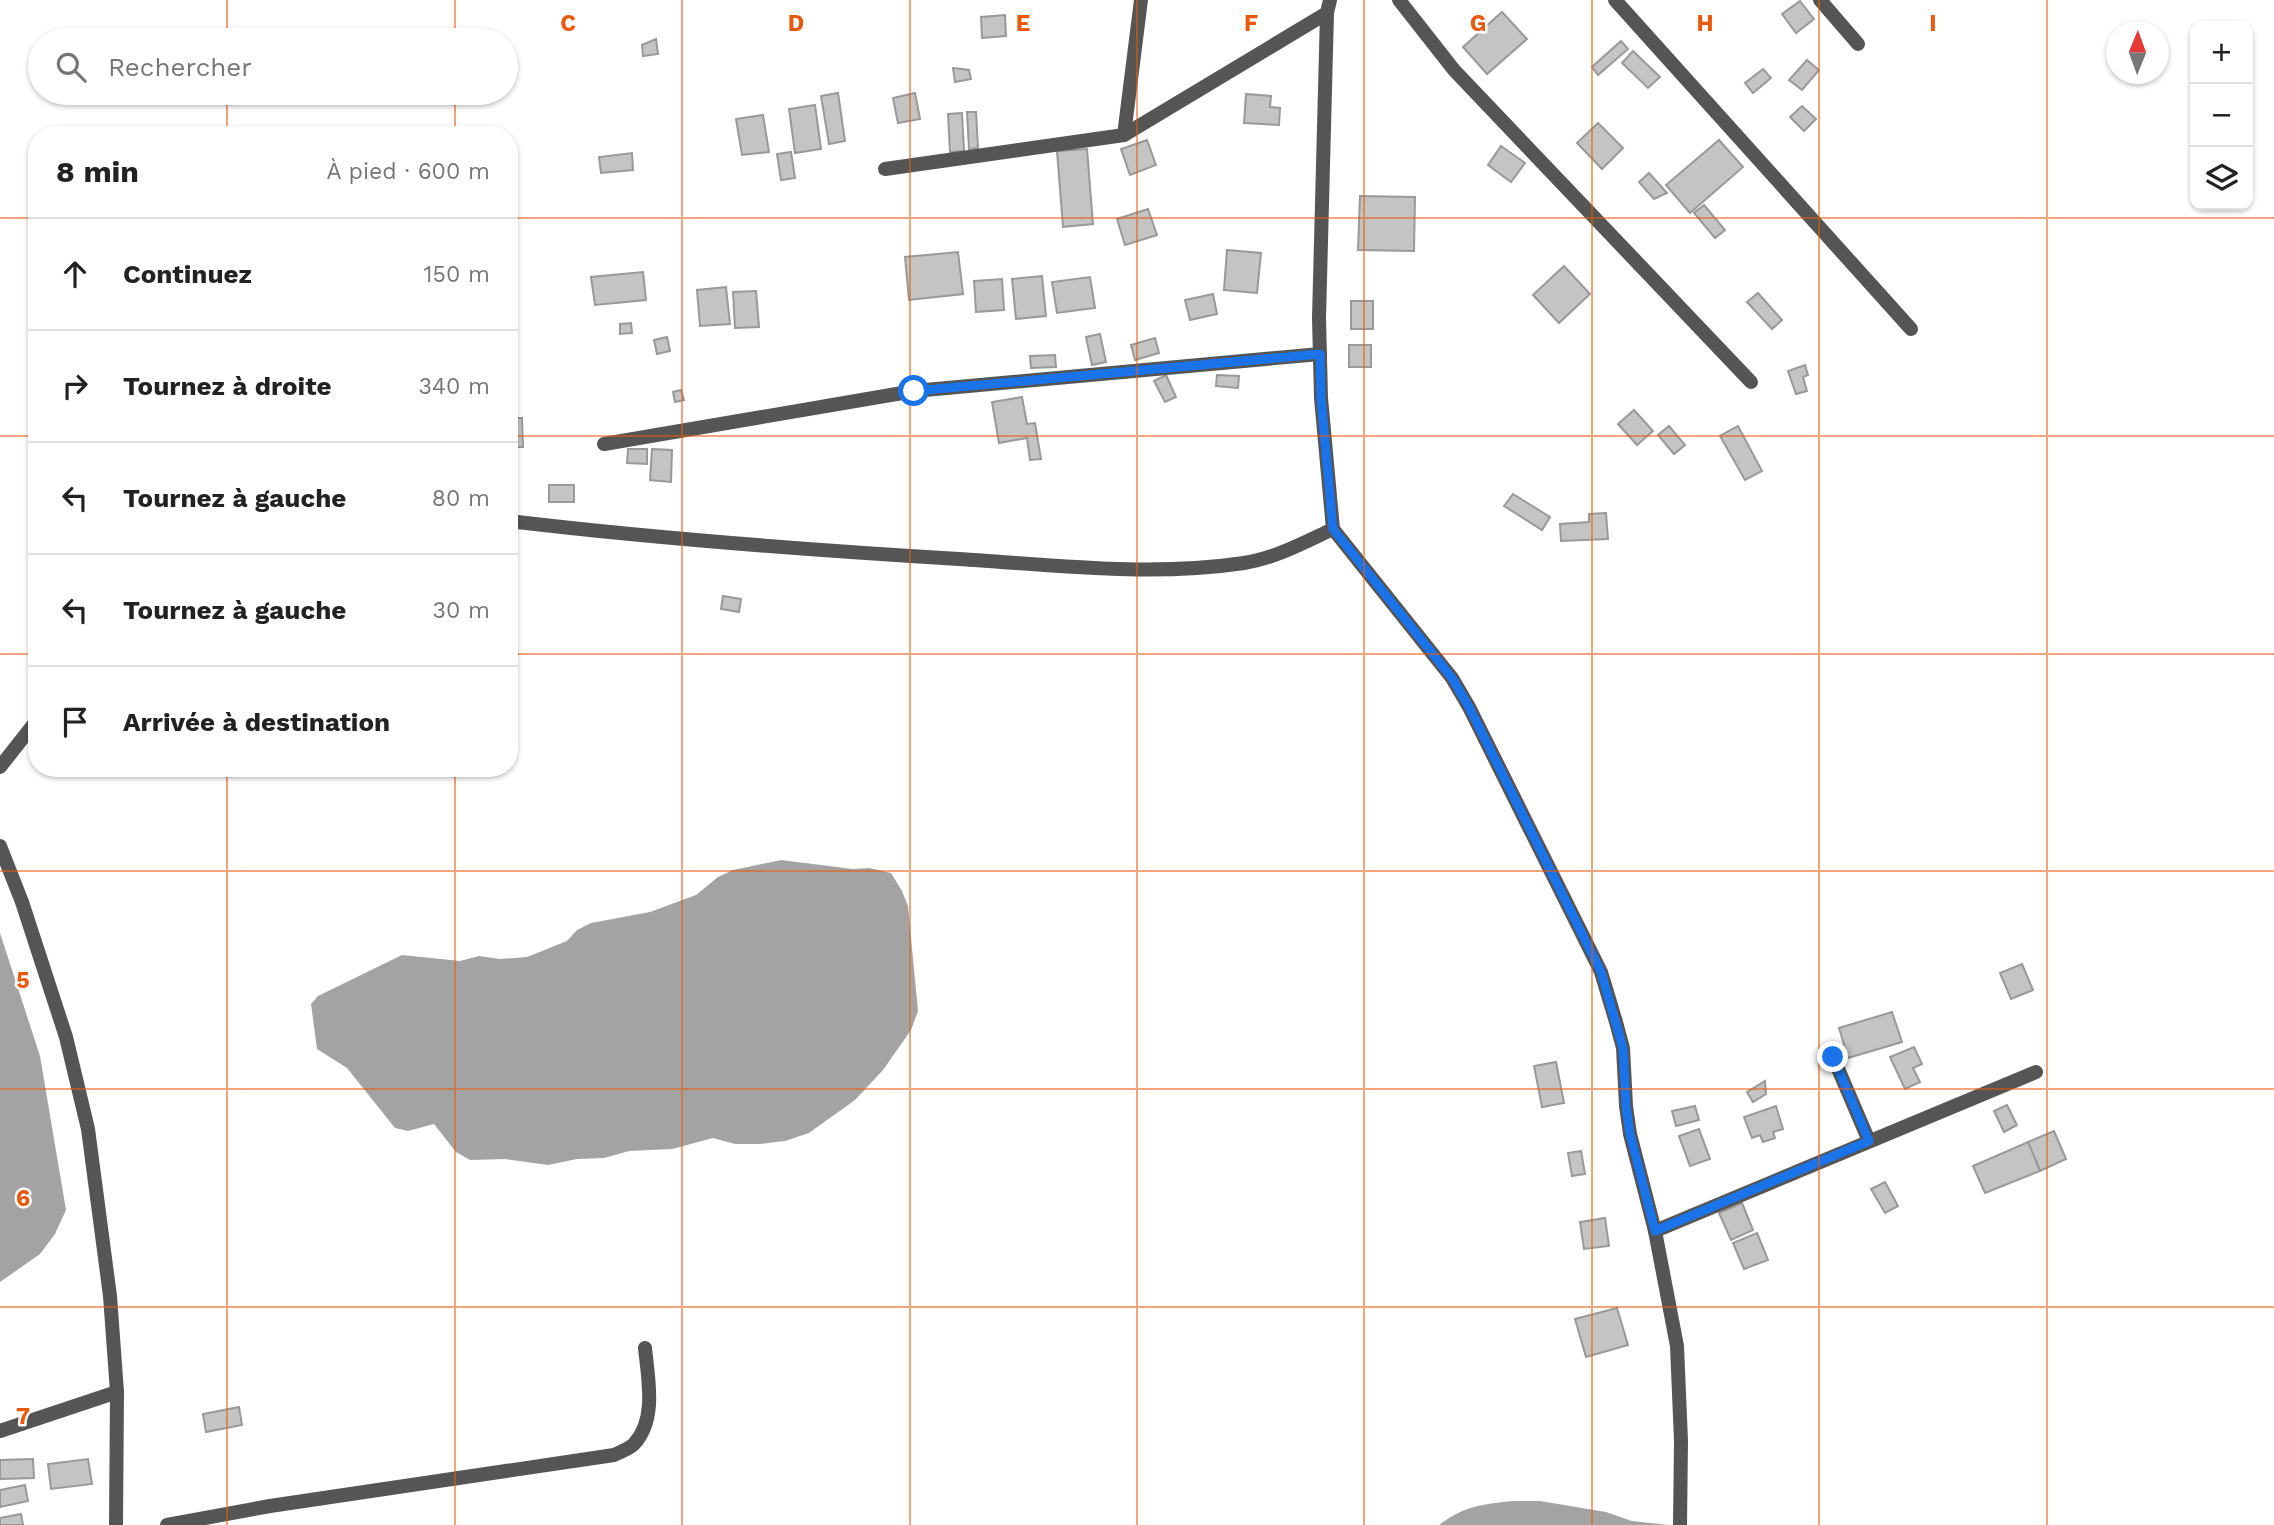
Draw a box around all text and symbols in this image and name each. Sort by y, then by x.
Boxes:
text: C [560,10,576,37]
text: D [788,10,804,37]
text: E [1016,10,1030,37]
text: F [1244,10,1258,37]
text: G [1470,10,1486,37]
text: H [1696,10,1714,37]
text: I [1929,10,1937,37]
north arrow [2106,21,2169,84]
map controls [2190,21,2253,210]
button: + [2190,21,2253,84]
search box [28,28,518,105]
icon: search [52,48,90,86]
text: Rechercher [108,52,252,82]
button: − [2190,84,2253,147]
button: layers [2190,147,2253,210]
text: 8 min [56,154,139,189]
text: À pied · 600 m [326,158,490,185]
icon: ahead [56,255,94,293]
text: Continuez [123,259,252,289]
text: 150 m [424,261,490,288]
icon: right [56,367,94,405]
text: Tournez à droite [123,371,332,401]
text: 340 m [418,373,490,400]
route start [898,375,929,406]
icon: left [56,479,94,517]
text: Tournez à gauche [123,483,346,513]
text: 80 m [432,485,490,512]
icon: left [56,591,94,629]
text: Tournez à gauche [123,595,346,625]
text: 30 m [433,597,490,624]
icon: arrive [56,703,94,741]
text: Arrivée à destination [123,707,390,737]
text: 5 [16,967,30,994]
route end [1817,1041,1848,1072]
text: 6 [16,1185,30,1212]
text: 7 [16,1403,30,1430]

